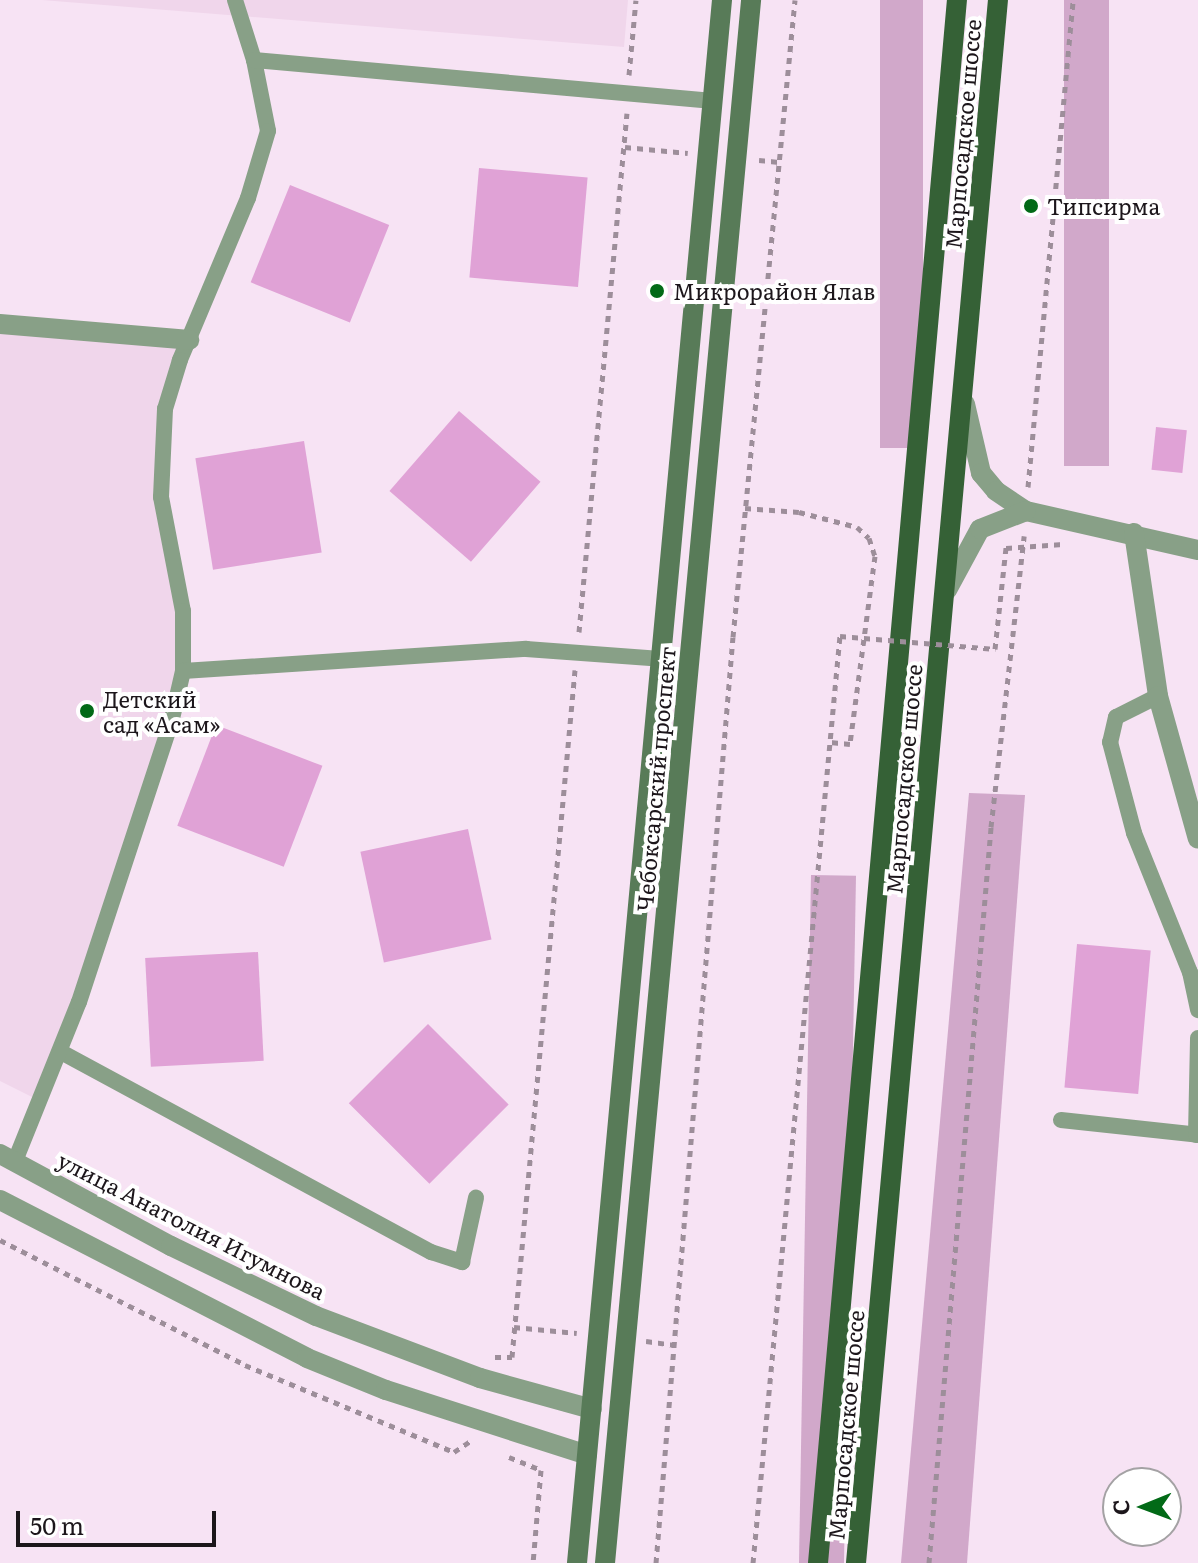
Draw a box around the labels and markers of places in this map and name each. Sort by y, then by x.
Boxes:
place label: Типсирма [1047,193,1160,219]
marker: Типсирма [1022,197,1040,215]
place label: Микрорайон Ялав [673,278,875,304]
marker: Микрорайон Ялав [648,282,666,300]
place label: Детский сад «Асам» [103,685,221,736]
marker: Детский сад «Асам» [78,702,96,720]

